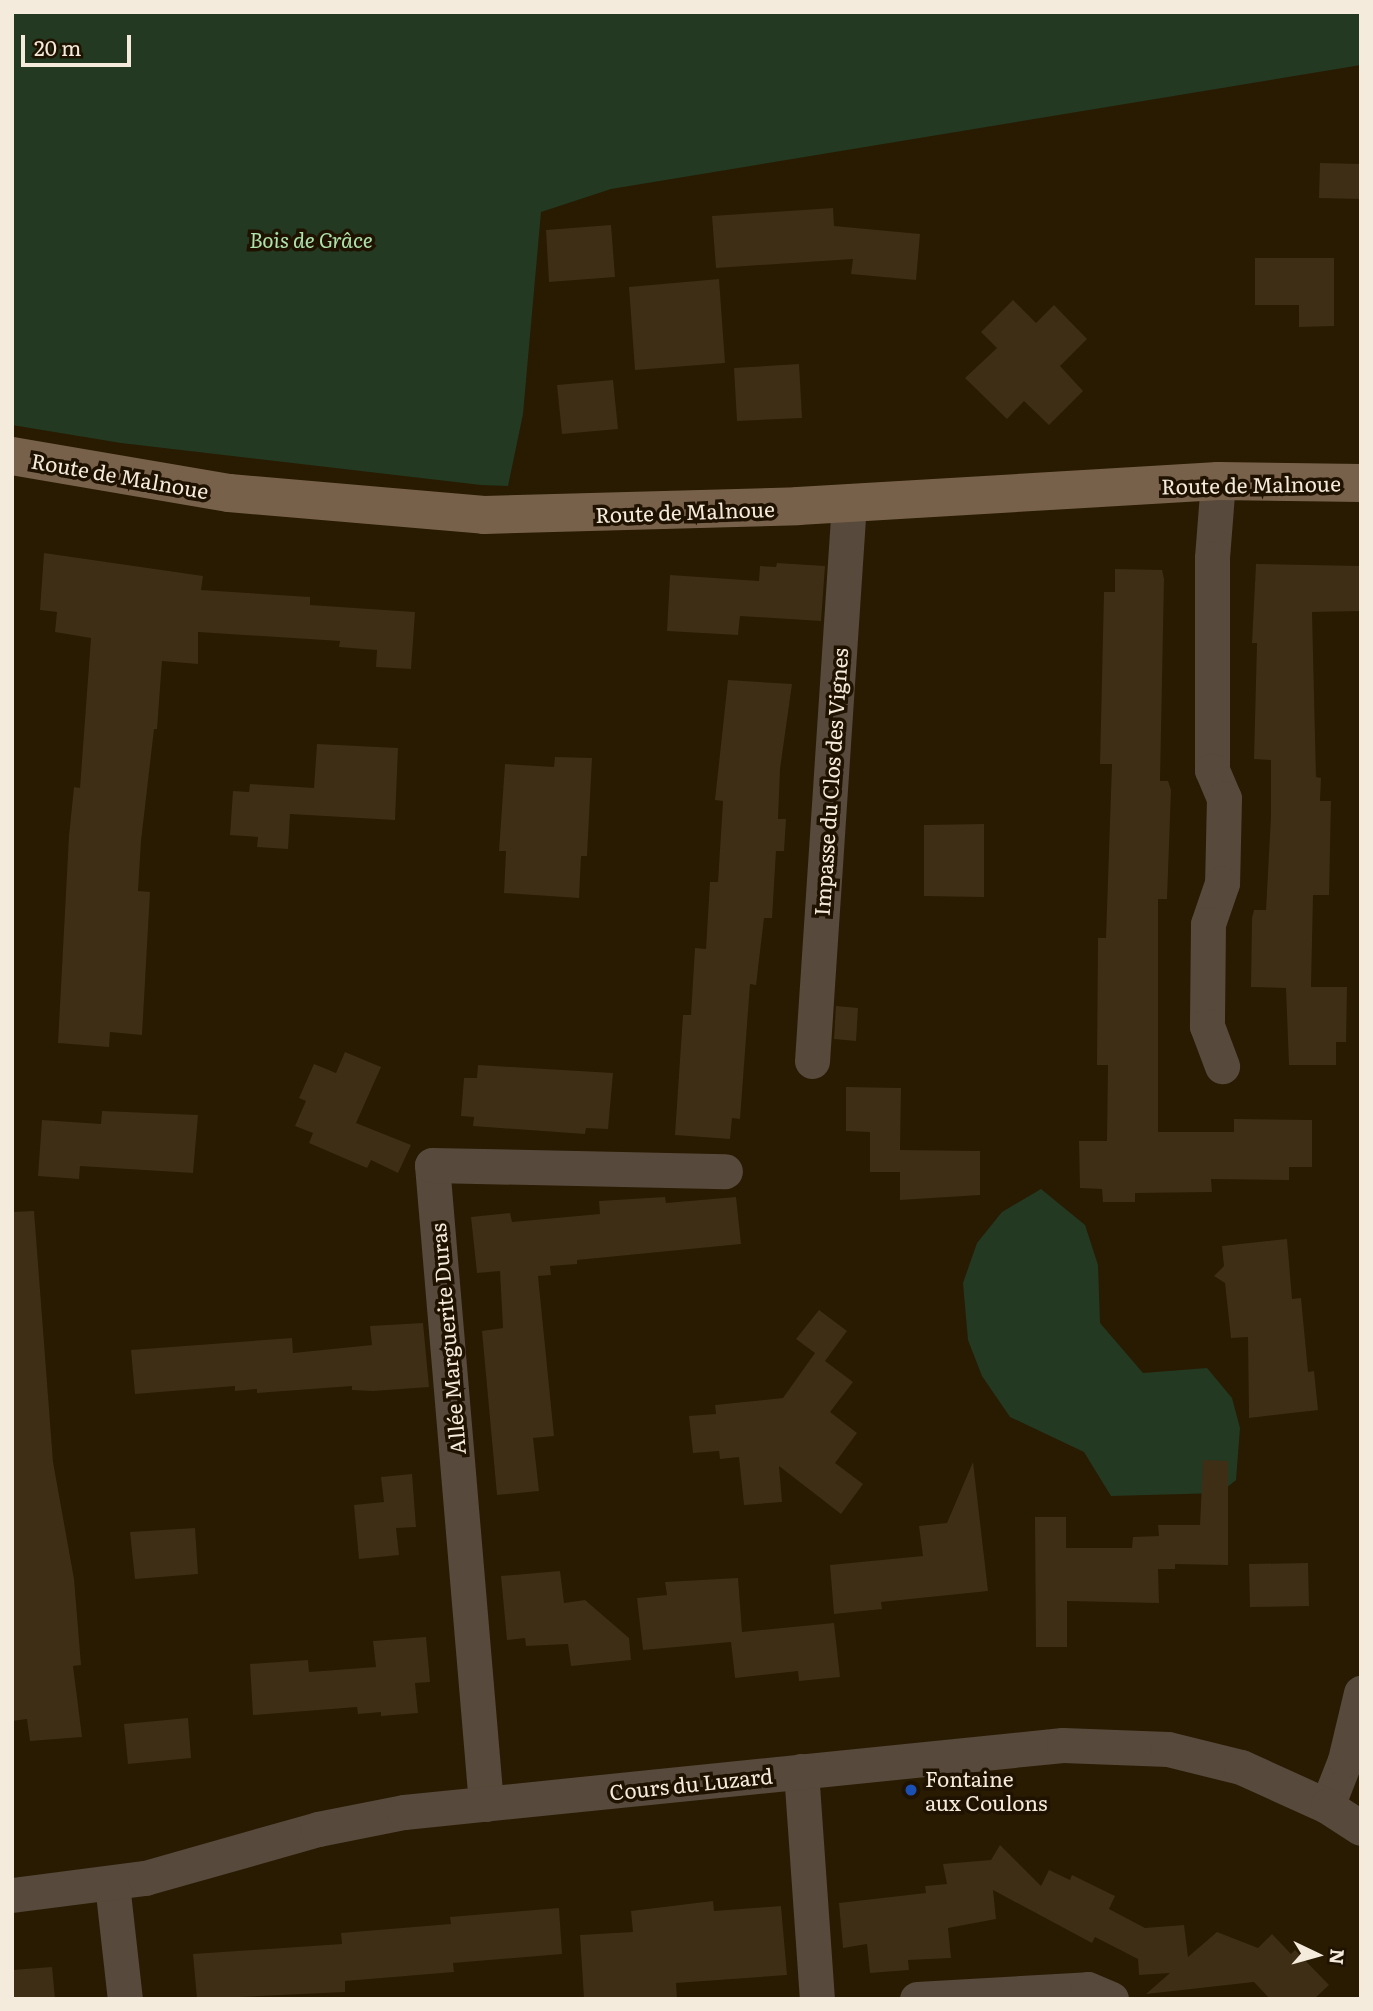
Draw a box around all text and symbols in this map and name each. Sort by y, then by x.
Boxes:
scale bar [24,21,135,65]
text: 20 m [34,31,81,62]
park label: Bois de Grâce [249,226,373,252]
street label: Route de Malnoue [29,447,211,503]
street label: Route de Malnoue [1161,470,1341,498]
street label: Route de Malnoue [595,495,775,527]
street label: Impasse du Clos des Vignes [808,647,852,917]
street label: Allée Marguerite Duras [424,1222,470,1456]
street label: Cours du Luzard [608,1762,774,1804]
place label: Fontaine aux Coulons [925,1765,1048,1815]
marker: Fontaine aux Coulons [903,1782,919,1798]
north arrow [1282,1920,1352,1990]
text: N [1323,1948,1353,1966]

